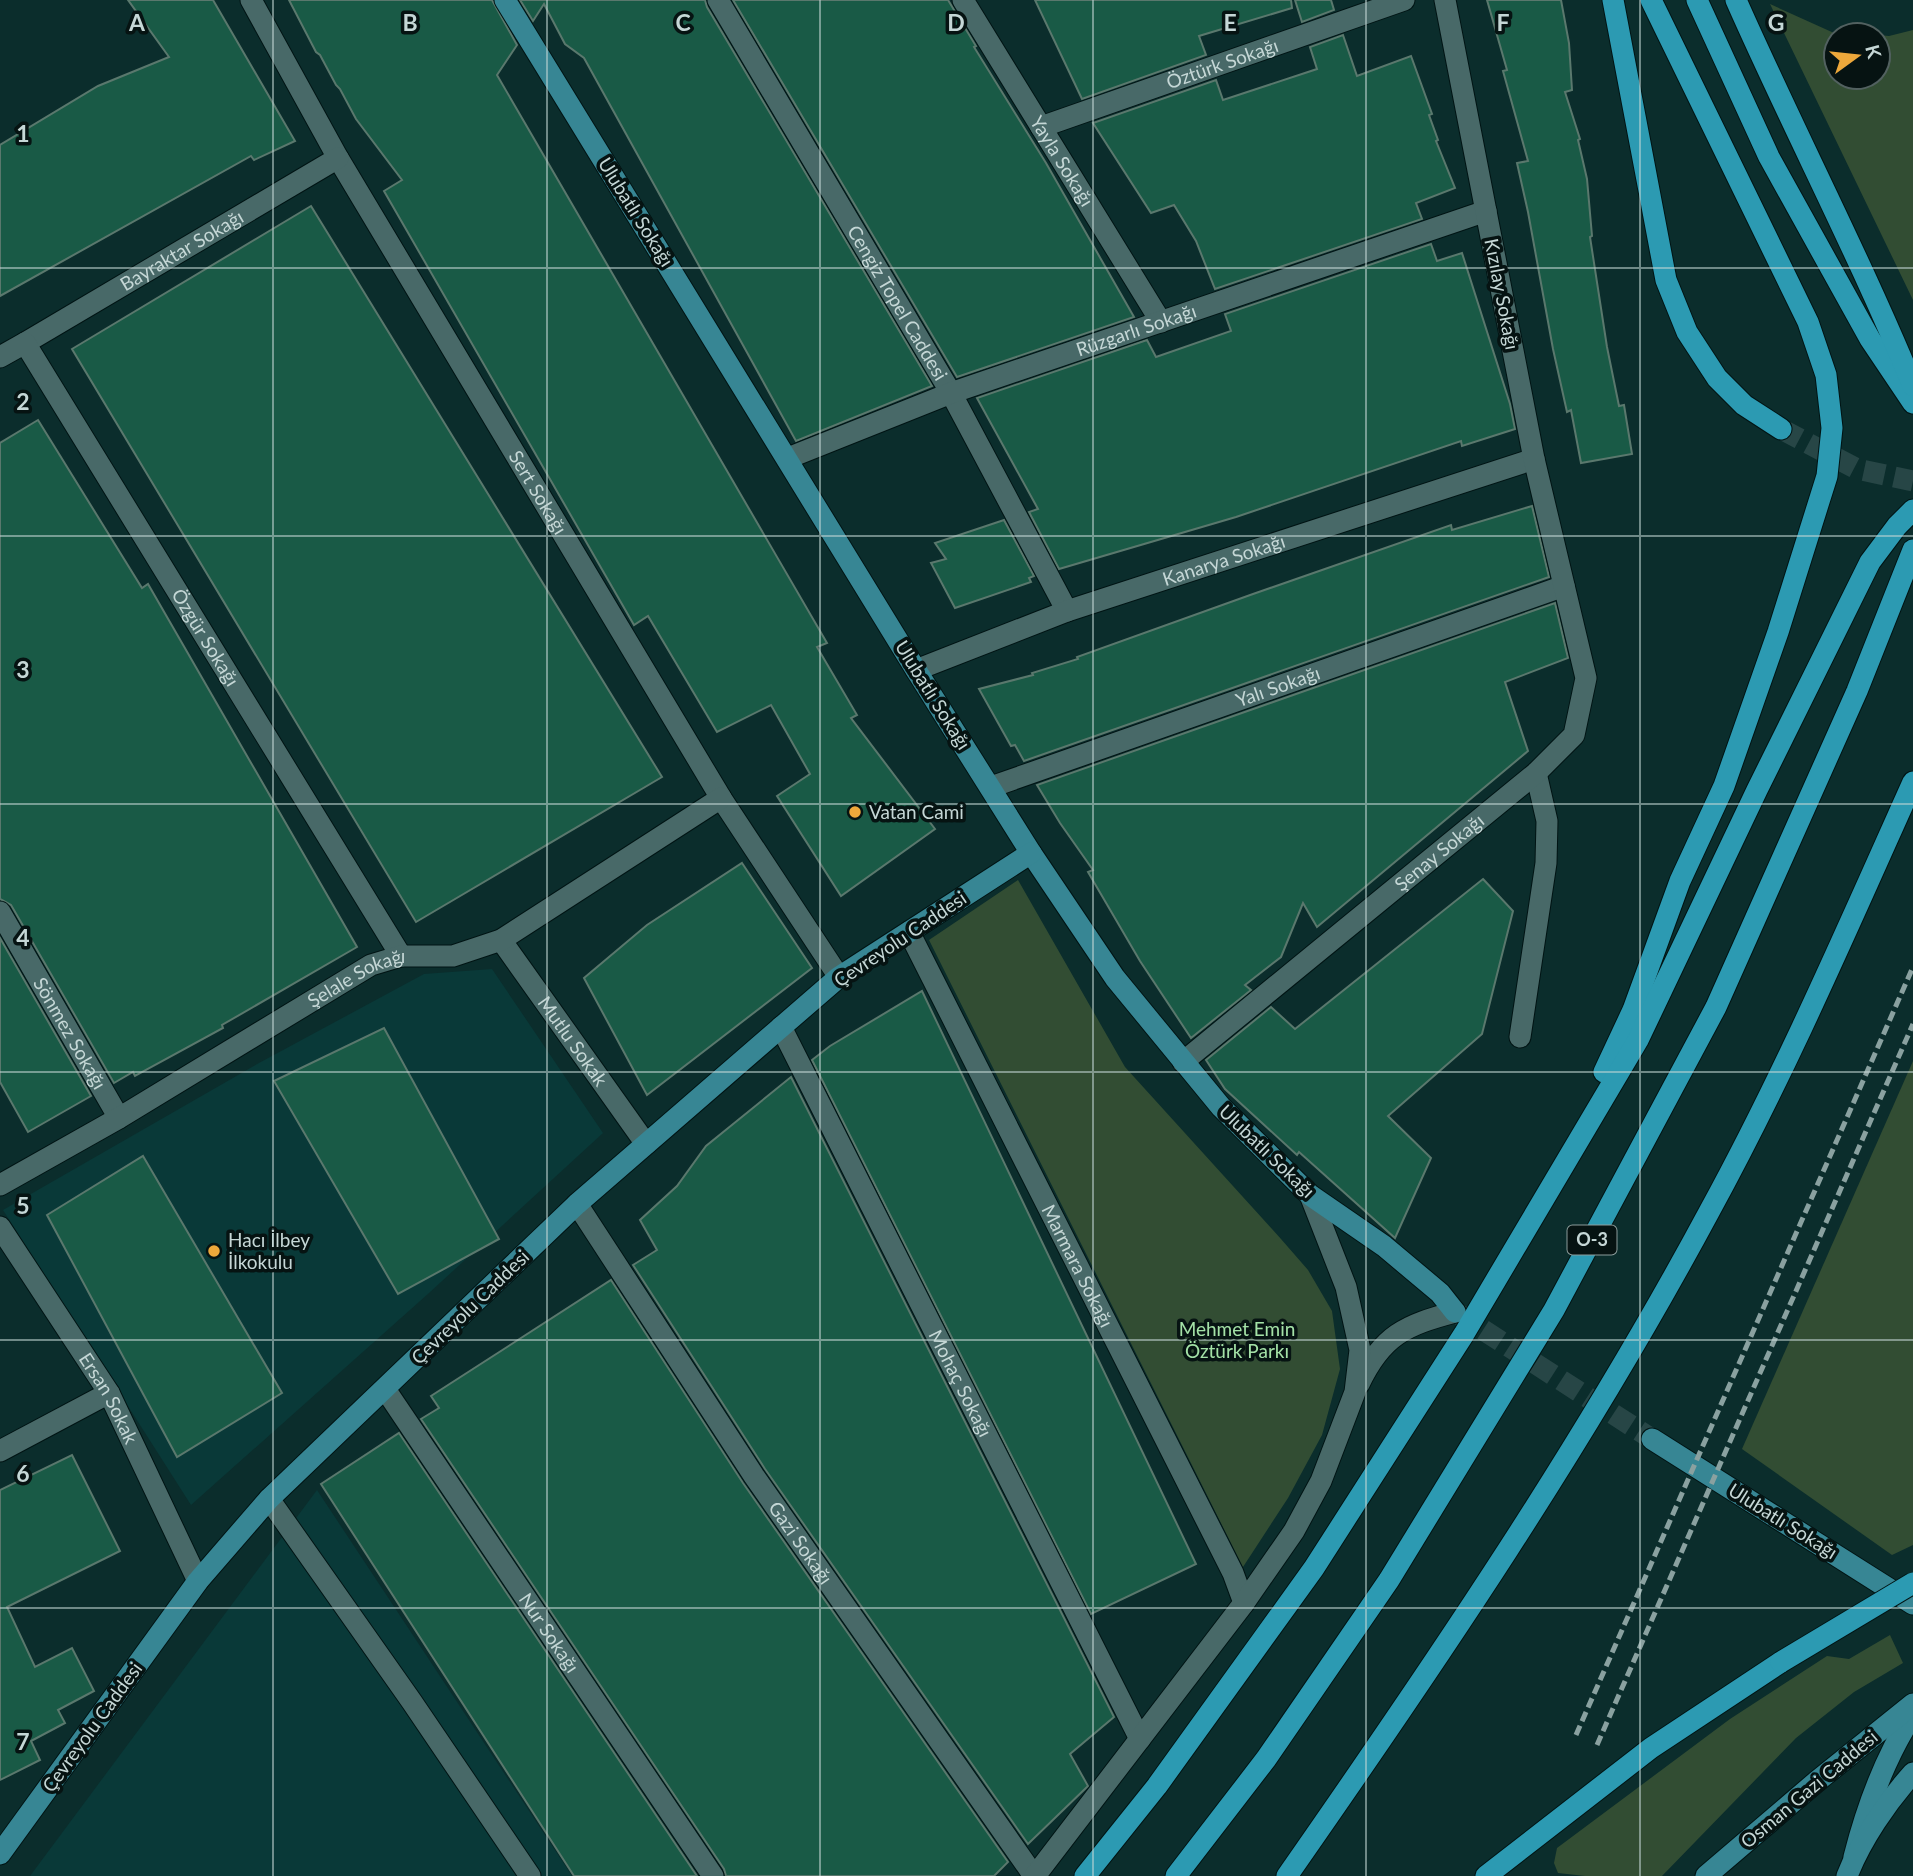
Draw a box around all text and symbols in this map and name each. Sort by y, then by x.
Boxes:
text: A [128,8,146,36]
text: B [402,8,418,36]
text: C [675,8,691,36]
text: D [947,8,965,36]
text: E [1223,8,1237,36]
text: F [1496,8,1510,36]
text: G [1768,8,1784,36]
north arrow [1822,21,1892,91]
street label: Öztürk Sokağı [1163,33,1281,93]
text: K [1861,42,1887,62]
street label: Yayla Sokağı [1026,111,1099,210]
text: 1 [16,119,30,147]
street label: Ulubatlı Sokağı [594,153,679,270]
street label: Bayraktar Sokağı [116,205,247,295]
street label: Cengiz Topel Caddesi [843,221,953,384]
street label: Kızılay Sokağı [1480,236,1525,351]
street label: Rüzgarlı Sokağı [1073,298,1199,361]
text: 2 [16,387,30,415]
street label: Sert Sokağı [505,446,572,538]
street label: Kanarya Sokağı [1159,529,1288,590]
street label: Özgür Sokağı [167,584,245,690]
street label: Ulubatlı Sokağı [891,636,976,753]
text: 3 [16,655,30,683]
street label: Yalı Sokağı [1232,661,1323,711]
place label: Vatan Cami [869,800,964,823]
marker: Vatan Cami [847,804,863,820]
street label: Şenay Sokağı [1389,809,1488,895]
street label: Çevreyolu Caddesi [829,886,970,991]
text: 4 [16,923,30,951]
street label: Şelale Sokağı [303,944,405,1012]
street label: Sönmez Sokağı [29,973,112,1093]
street label: Mutlu Sokak [534,991,613,1090]
street label: Ulubatlı Sokağı [1215,1099,1320,1202]
text: 5 [16,1191,30,1219]
street label: Marmara Sokağı [1038,1200,1119,1331]
road number: O-3 [1568,1226,1616,1254]
place label: Hacı İlbey İlkokulu [228,1228,310,1273]
marker: Hacı İlbey İlkokulu [206,1243,222,1259]
street label: Çevreyolu Caddesi [406,1245,533,1369]
park label: Mehmet Emin Öztürk Parkı [1179,1317,1295,1362]
street label: Mohaç Sokağı [925,1326,998,1440]
street label: Ersan Sokak [75,1348,143,1447]
text: 6 [16,1459,30,1487]
street label: Ulubatlı Sokağı [1725,1478,1842,1563]
street label: Gazi Sokağı [764,1497,838,1588]
street label: Nur Sokağı [515,1588,585,1677]
street label: Çevreyolu Caddesi [37,1657,146,1796]
street label: Osman Gazi Caddesi [1736,1725,1882,1852]
text: 7 [16,1727,30,1755]

